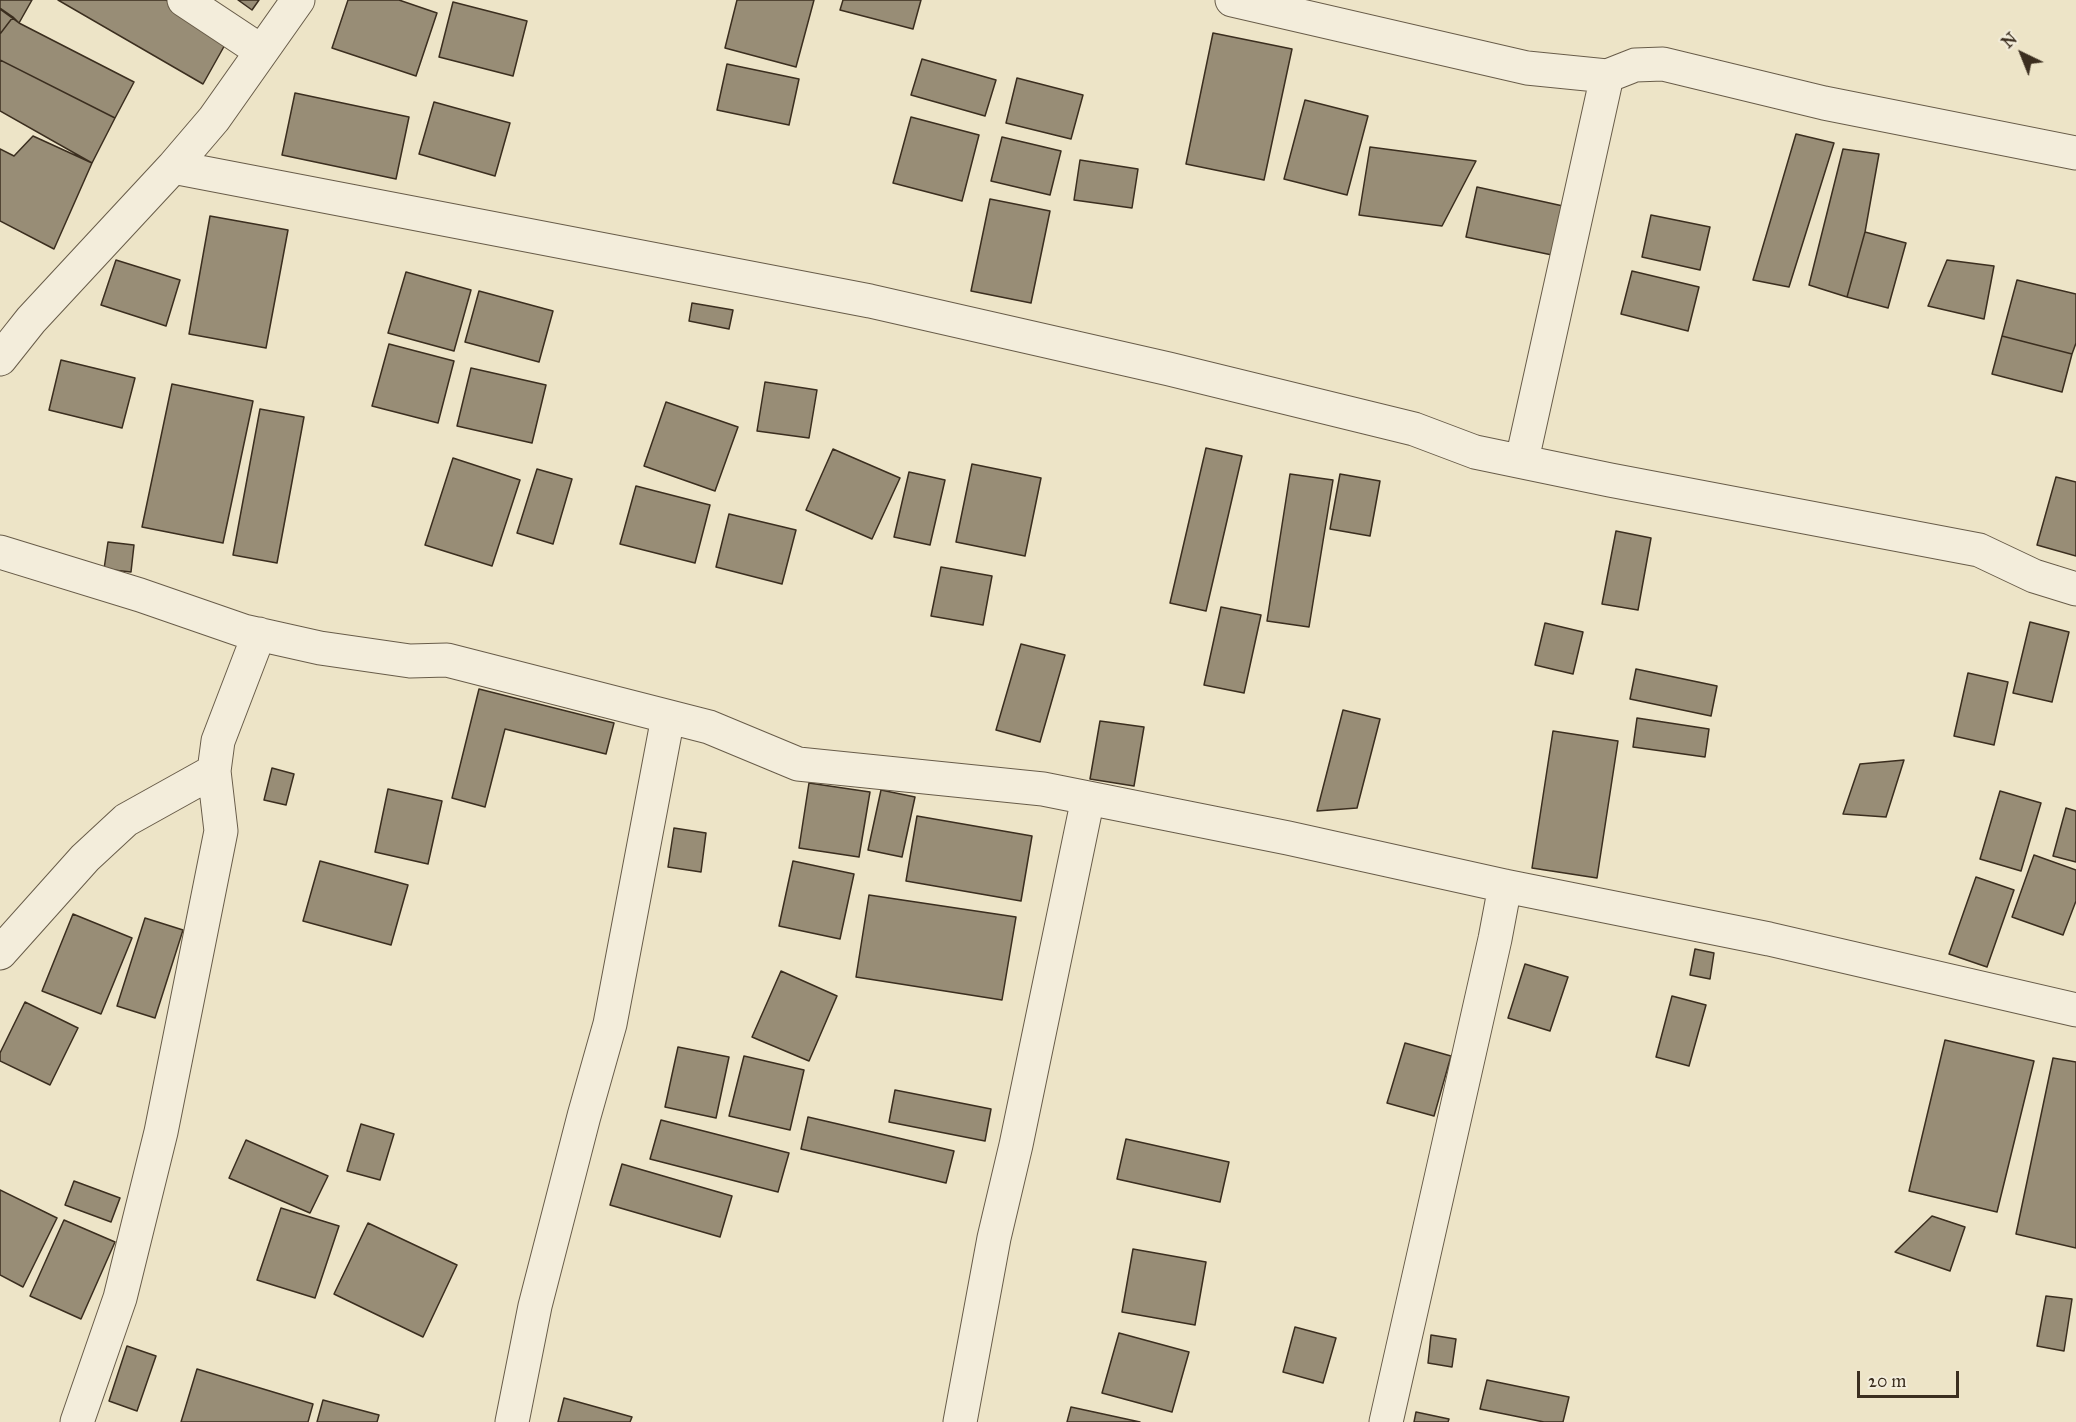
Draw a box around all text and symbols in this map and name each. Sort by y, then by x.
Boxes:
north arrow [1992,24,2052,84]
text: N [1998,29,2021,52]
scale bar [1860,1359,1962,1397]
text: 20 m [1868,1370,1906,1392]

